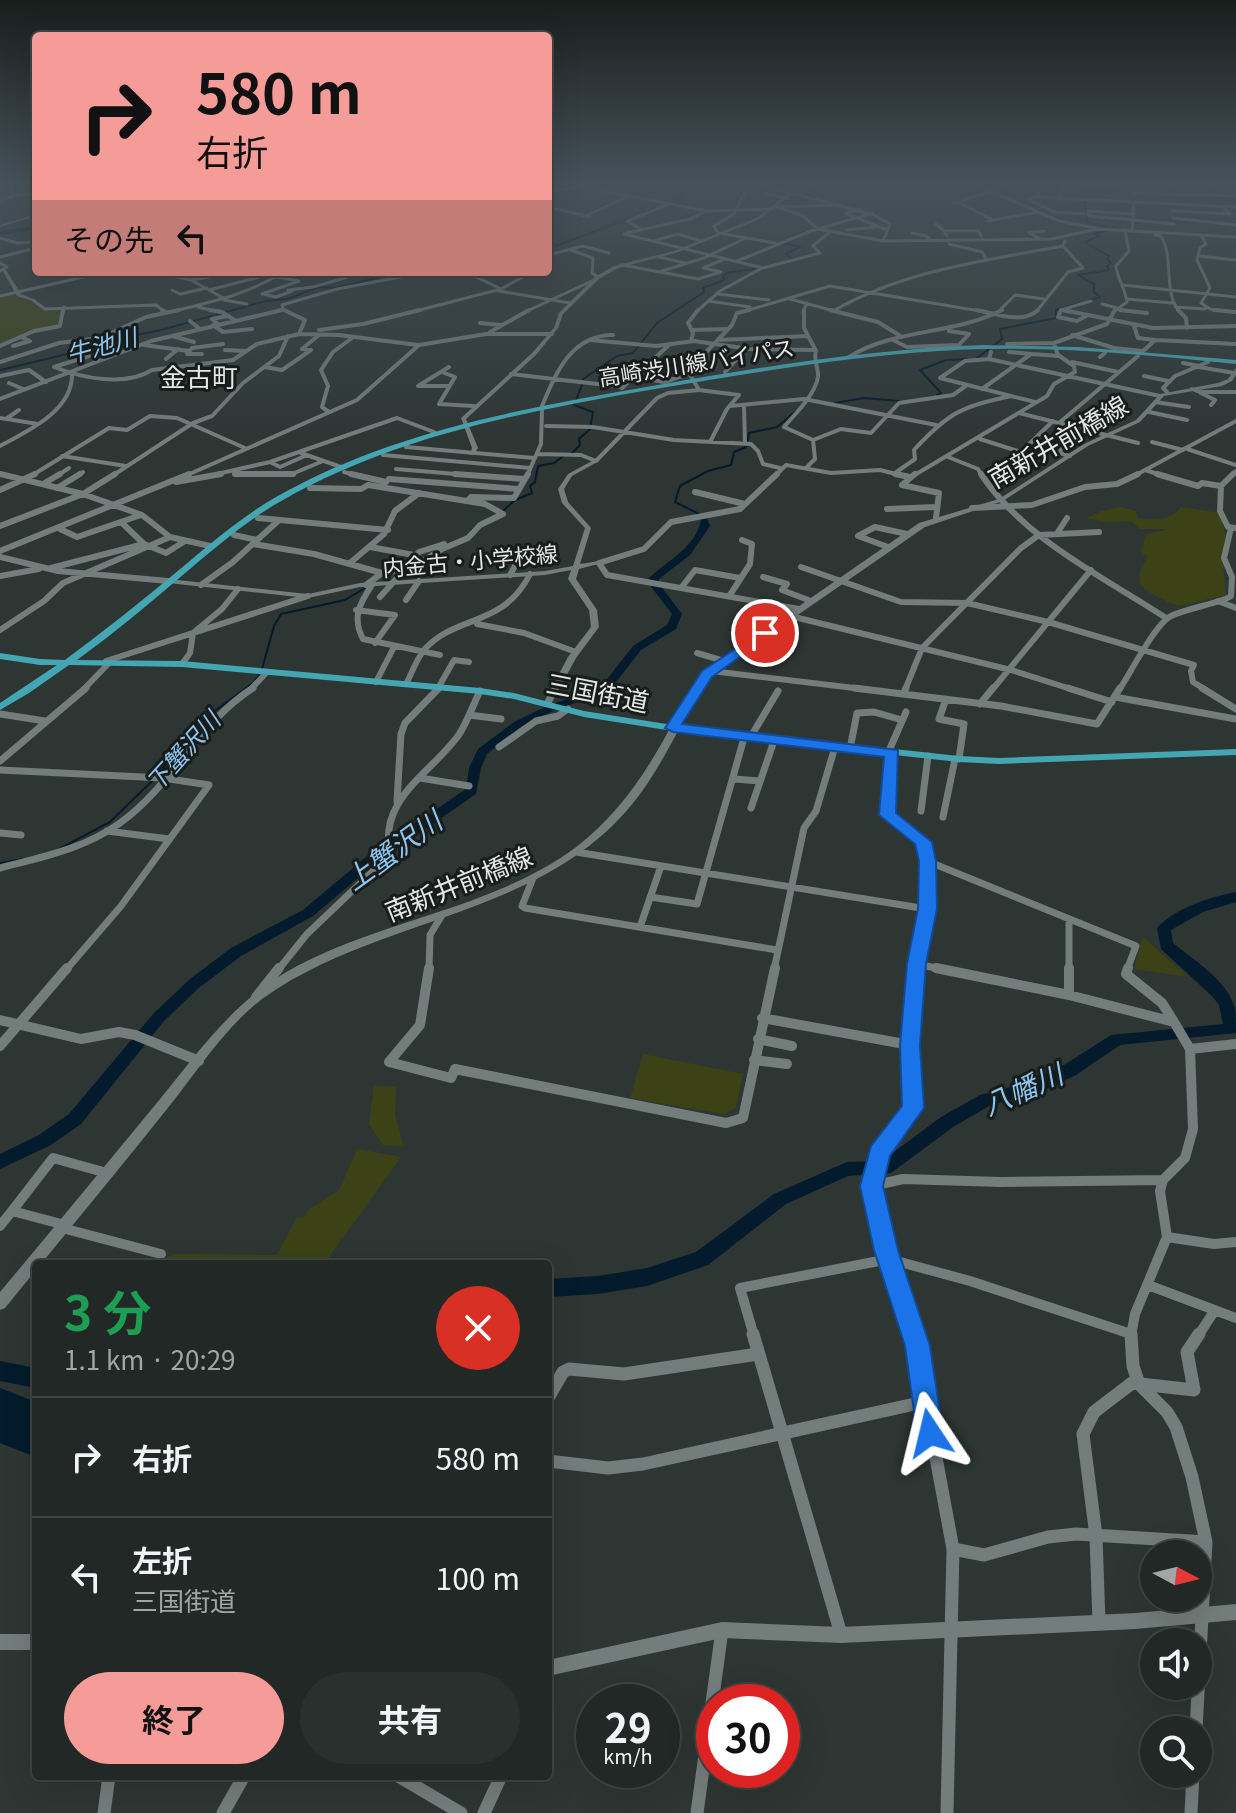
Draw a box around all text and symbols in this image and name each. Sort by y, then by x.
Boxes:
text: 580 m [196,49,362,130]
icon: right [64,64,168,168]
text: 右折 [196,124,268,176]
text: その先 [64,216,154,260]
icon: left [170,216,214,260]
water label: 牛池川 [62,317,143,370]
street label: 高崎渋川線バイパス [596,330,796,392]
district label: 金古町 [160,357,238,394]
street label: 南新井前橋線 [980,385,1134,495]
street label: 内金古・小学校線 [381,535,559,583]
pin [731,599,799,667]
icon: arrive [743,611,787,655]
street label: 三国街道 [543,663,653,719]
water label: 下蟹沢川 [137,700,229,797]
water label: 上蟹沢川 [335,798,451,898]
street label: 南新井前橋線 [379,836,537,928]
water label: 八幡川 [975,1051,1071,1123]
text: 3 分 [64,1275,151,1345]
button: close [436,1286,520,1370]
text: 1.1 km · 20:29 [64,1340,236,1377]
position arrow [888,1391,972,1475]
icon: right [64,1435,108,1479]
text: 右折 [132,1435,192,1479]
text: 580 m [436,1435,520,1479]
text: 左折 [132,1537,192,1581]
north arrow [1140,1540,1212,1612]
map controls [1140,1540,1212,1788]
icon: left [64,1555,108,1599]
text: 100 m [436,1555,520,1599]
text: 三国街道 [132,1581,236,1618]
button: sound [1140,1628,1212,1700]
button: 終了 [64,1672,284,1764]
button: 共有 [300,1672,520,1764]
speed limit sign: 30 [696,1684,800,1788]
text: 29 [604,1697,652,1755]
button: search [1140,1716,1212,1788]
text: km/h [603,1741,653,1770]

